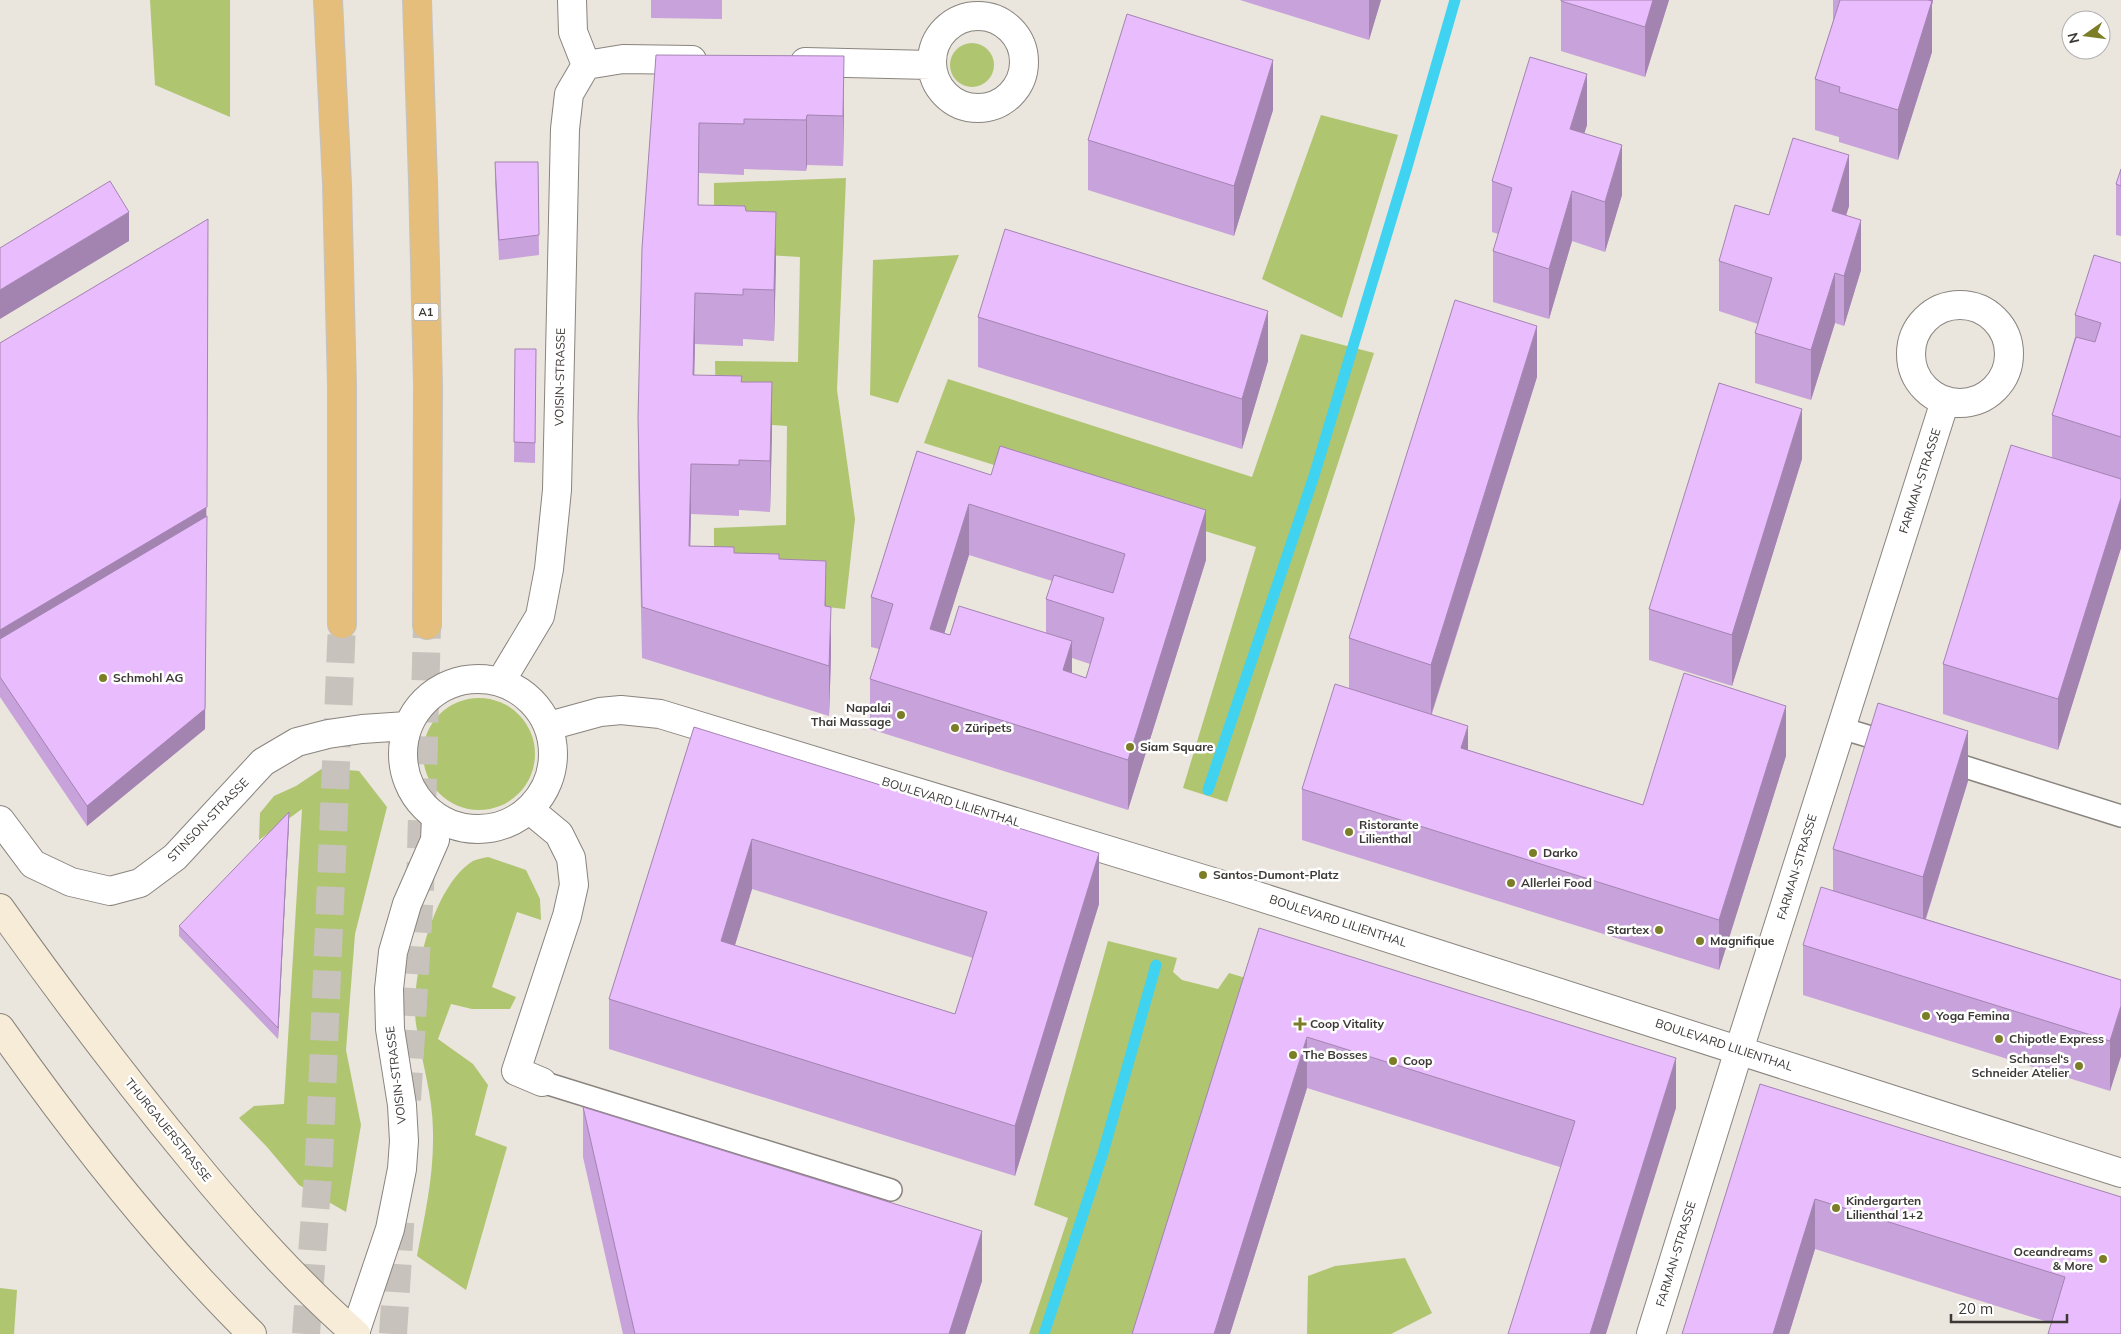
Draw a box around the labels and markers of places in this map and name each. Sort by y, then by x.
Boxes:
place label: Schmohl AG [113,670,183,685]
marker: Schmohl AG [97,672,109,684]
place label: Napalai Thai Massage [811,700,891,729]
marker: Napalai Thai Massage [895,709,907,721]
place label: Züripets [965,720,1012,735]
marker: Züripets [949,722,961,734]
place label: Siam Square [1140,739,1214,754]
marker: Siam Square [1124,741,1136,753]
place label: Ristorante Lilienthal [1359,817,1419,846]
marker: Ristorante Lilienthal [1343,826,1355,838]
place label: Darko [1543,845,1578,860]
marker: Darko [1527,847,1539,859]
place label: Santos-Dumont-Platz [1213,867,1339,882]
marker: Santos-Dumont-Platz [1197,869,1209,881]
place label: Allerlei Food [1521,875,1592,890]
marker: Allerlei Food [1505,877,1517,889]
place label: Startex [1607,922,1649,937]
marker: Startex [1653,924,1665,936]
place label: Magnifique [1710,933,1775,948]
marker: Magnifique [1694,935,1706,947]
place label: Yoga Femina [1935,1008,2010,1023]
marker: Yoga Femina [1920,1010,1932,1022]
place label: Coop Vitality [1310,1016,1384,1031]
marker: Coop Vitality [1294,1018,1306,1030]
place label: Chipotle Express [2009,1031,2104,1046]
marker: Chipotle Express [1993,1033,2005,1045]
place label: The Bosses [1303,1047,1368,1062]
marker: The Bosses [1287,1049,1299,1061]
place label: Schansel‘s Schneider Atelier [1972,1051,2069,1080]
place label: Coop [1403,1053,1432,1068]
marker: Coop [1387,1055,1399,1067]
marker: Schansel‘s Schneider Atelier [2073,1060,2085,1072]
place label: Kindergarten Lilienthal 1+2 [1846,1193,1923,1222]
marker: Kindergarten Lilienthal 1+2 [1830,1202,1842,1214]
place label: Oceandreams & More [2013,1244,2093,1273]
marker: Oceandreams & More [2097,1253,2109,1265]

